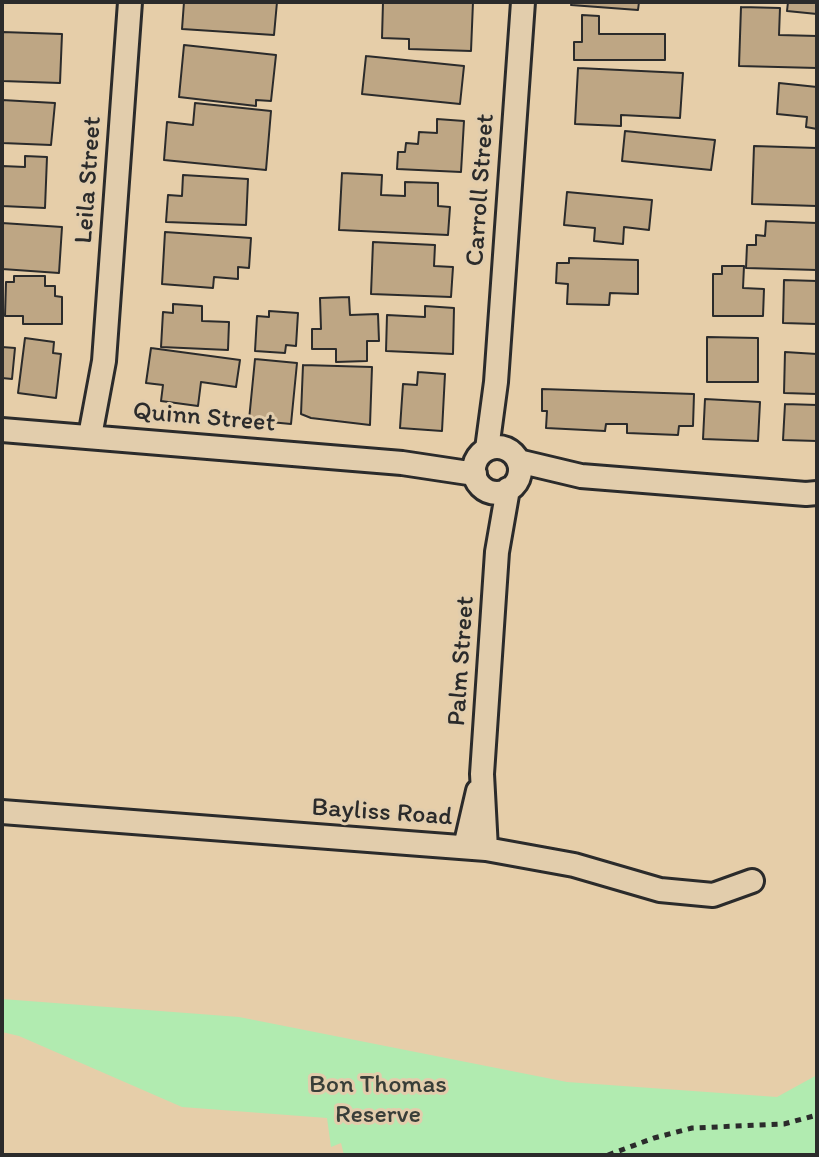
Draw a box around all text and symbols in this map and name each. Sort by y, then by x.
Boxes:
street label: Carroll Street [460,113,502,267]
street label: Leila Street [69,115,109,245]
street label: Quinn Street [131,396,277,440]
street label: Palm Street [442,595,482,727]
street label: Bayliss Road [310,793,454,833]
park label: Bon Thomas Reserve [309,1069,447,1130]

